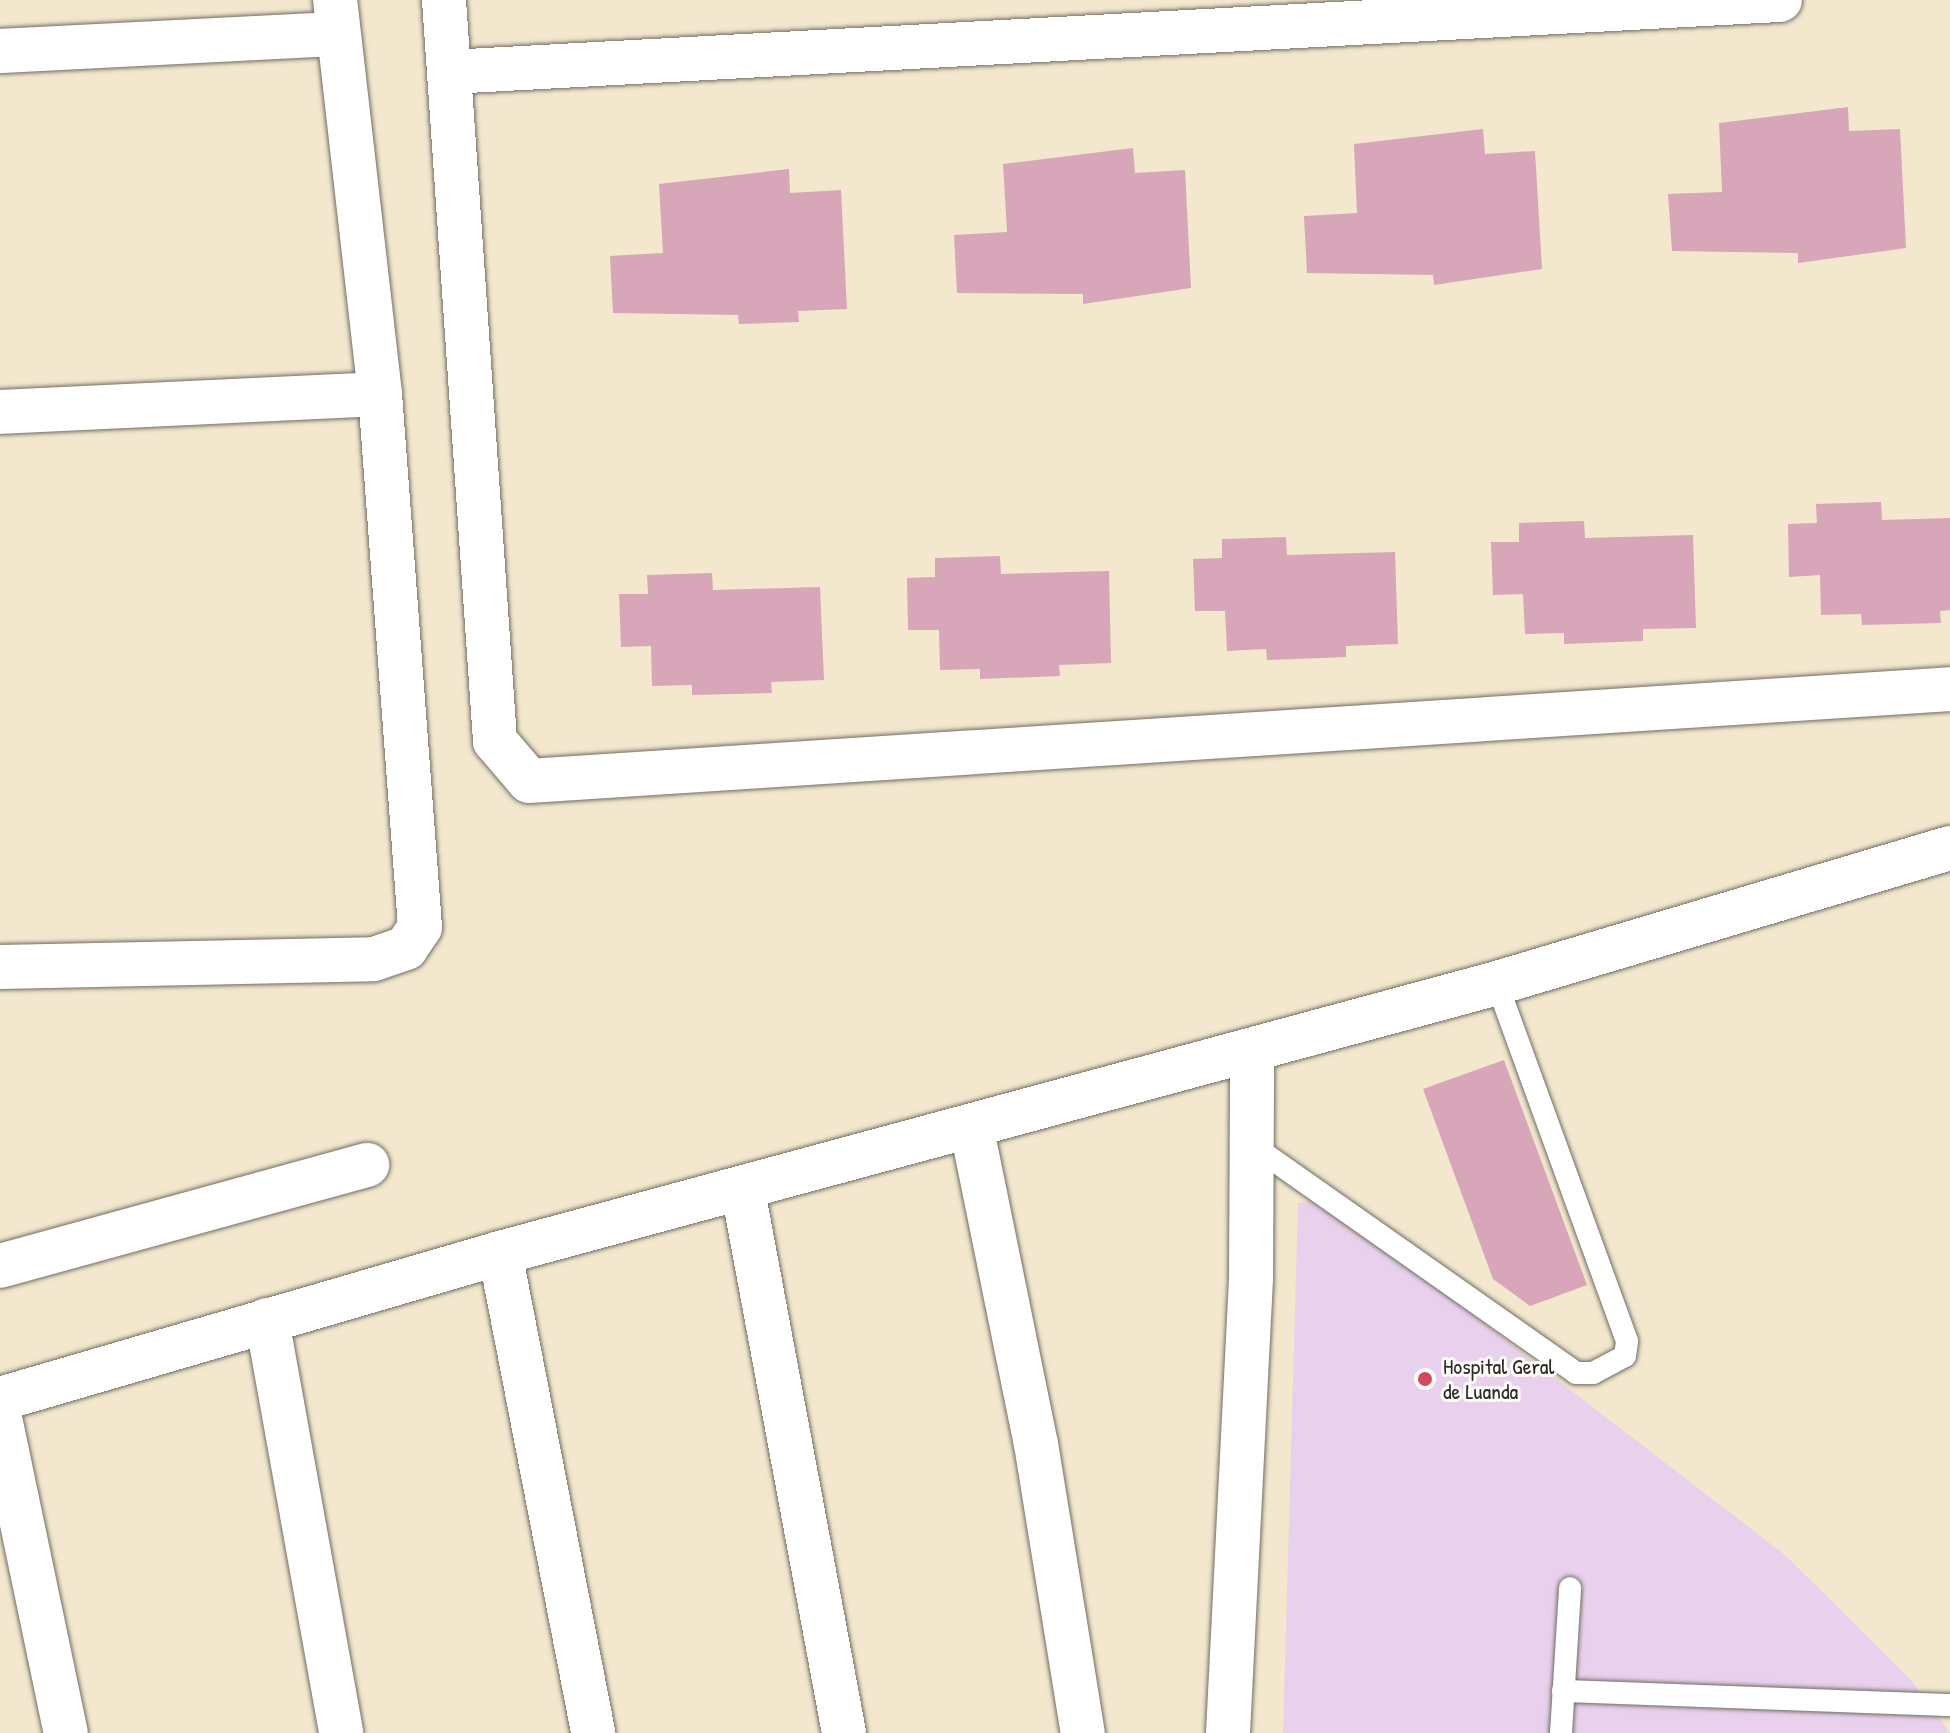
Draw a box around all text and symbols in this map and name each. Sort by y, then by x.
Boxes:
place label: Hospital Geral de Luanda [1443,1353,1554,1404]
marker: Hospital Geral de Luanda [1414,1368,1436,1390]

